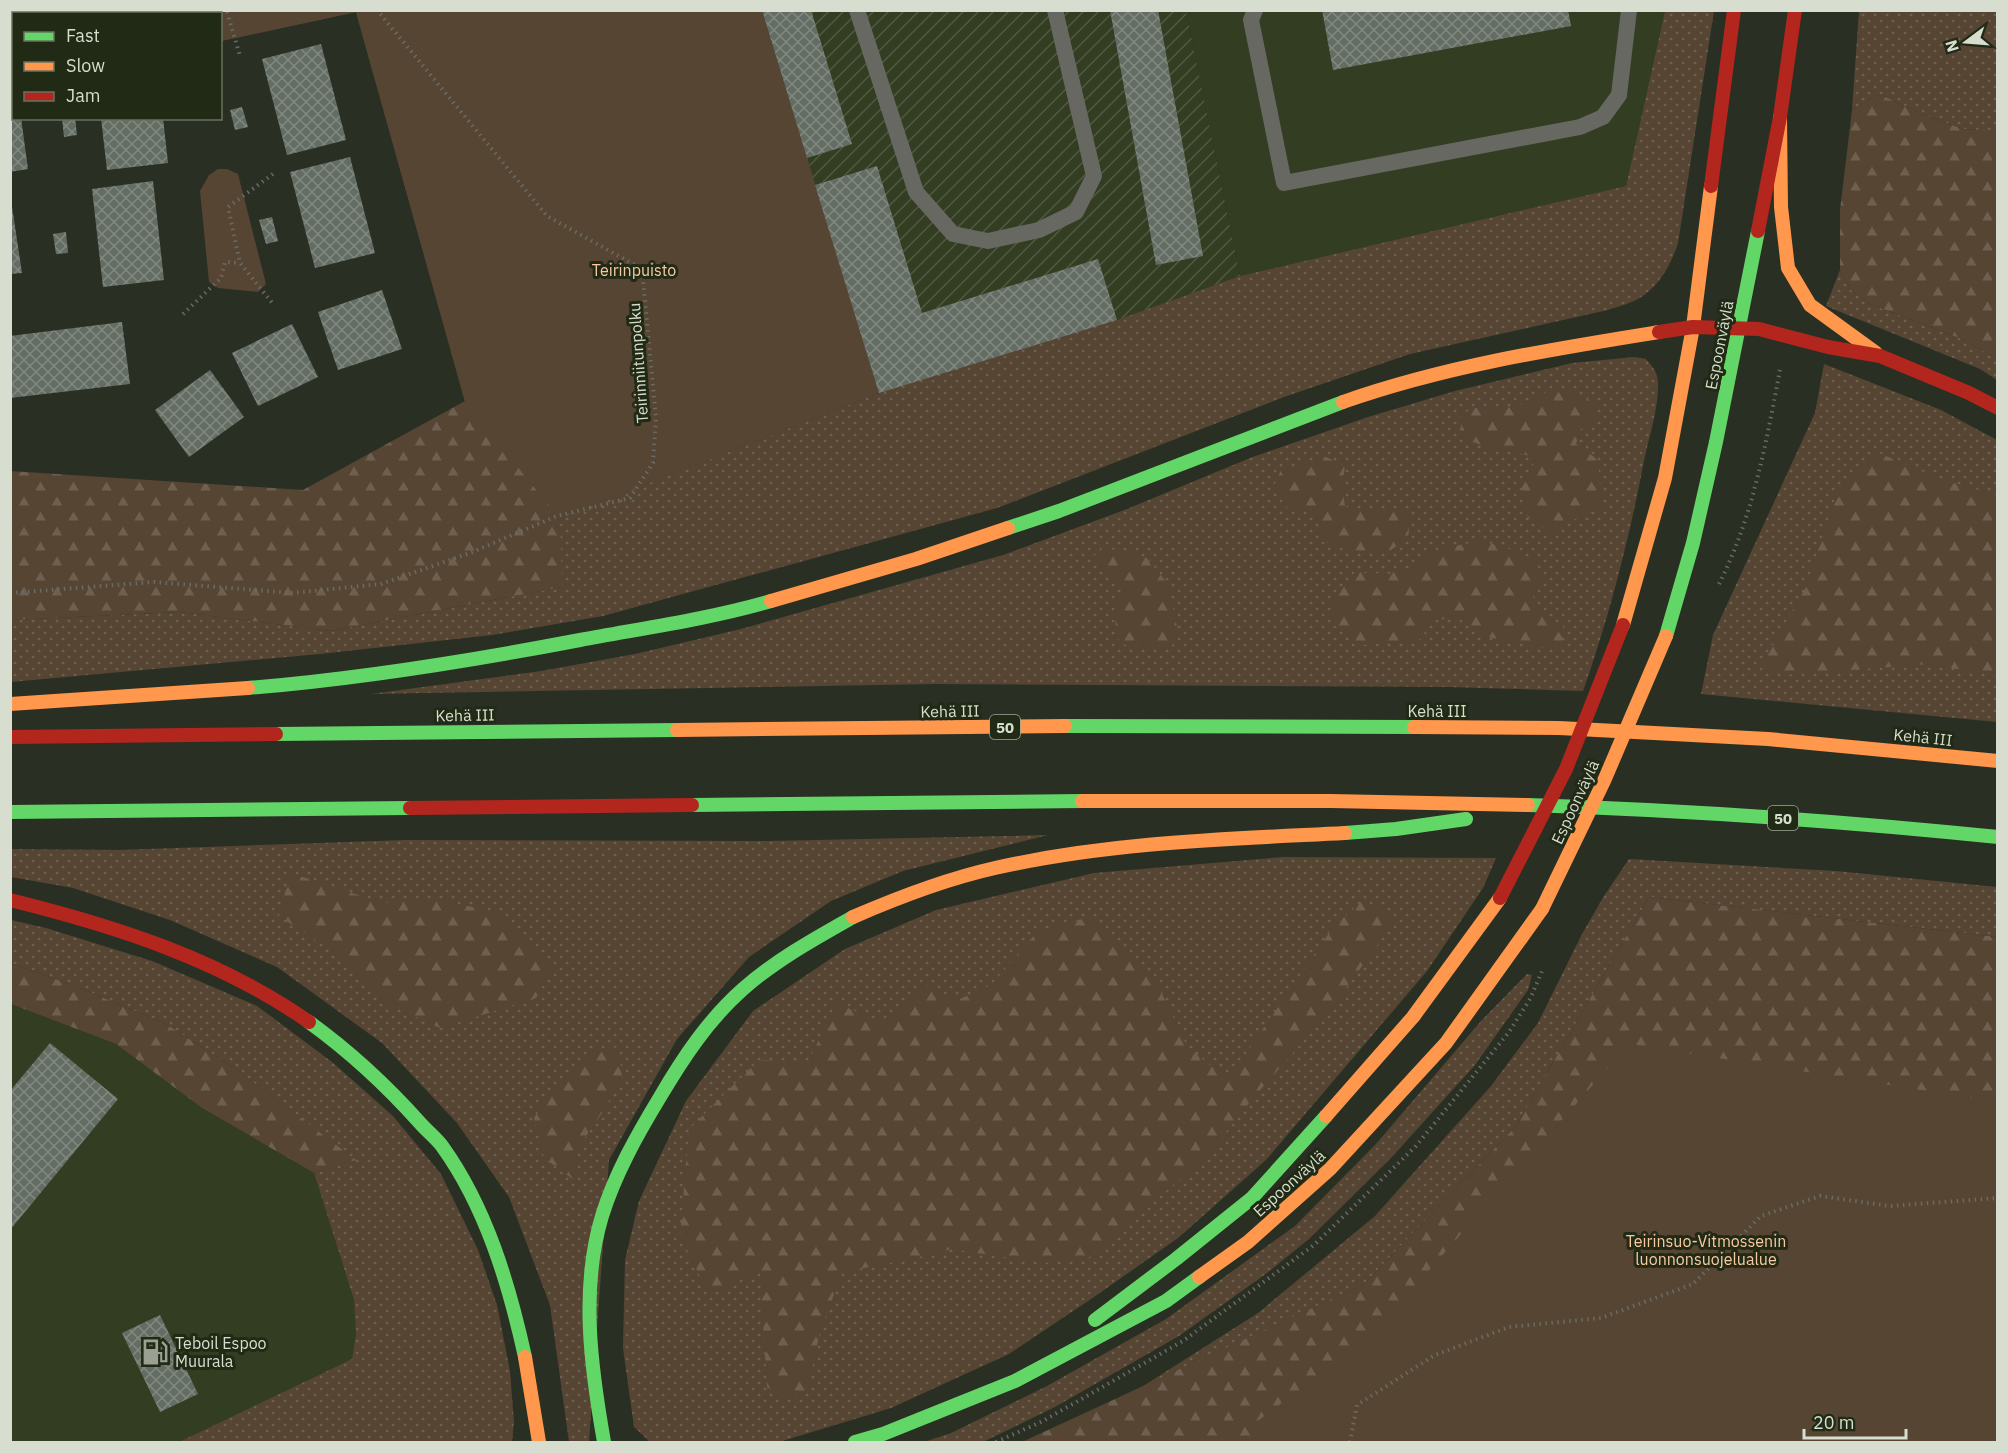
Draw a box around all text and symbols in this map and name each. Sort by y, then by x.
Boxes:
legend [12,12,222,120]
north arrow [1936,12,1996,72]
text: Fast [66,24,100,47]
text: N [1940,38,1963,54]
text: Slow [66,54,105,77]
text: Jam [66,84,101,107]
park label: Teirinpuisto [592,260,676,280]
street label: Espoonväylä [1701,298,1738,391]
street label: Teirinniitunpolku [624,302,652,424]
street label: Kehä III [920,700,980,722]
street label: Kehä III [1407,701,1467,721]
street label: Kehä III [435,704,495,726]
road number: 50 [990,715,1020,739]
street label: Kehä III [1893,724,1953,750]
street label: Espoonväylä [1547,756,1603,847]
road number: 50 [1768,806,1798,830]
street label: Espoonväylä [1249,1145,1330,1221]
park label: Teirinsuo-Vitmossenin luonnonsuojelualue [1626,1231,1786,1269]
place label: Teboil Espoo Muurala [175,1333,267,1371]
fuel station icon: Teboil Espoo Muurala [140,1337,170,1367]
scale bar [1804,1402,1906,1440]
text: 20 m [1813,1411,1855,1434]

